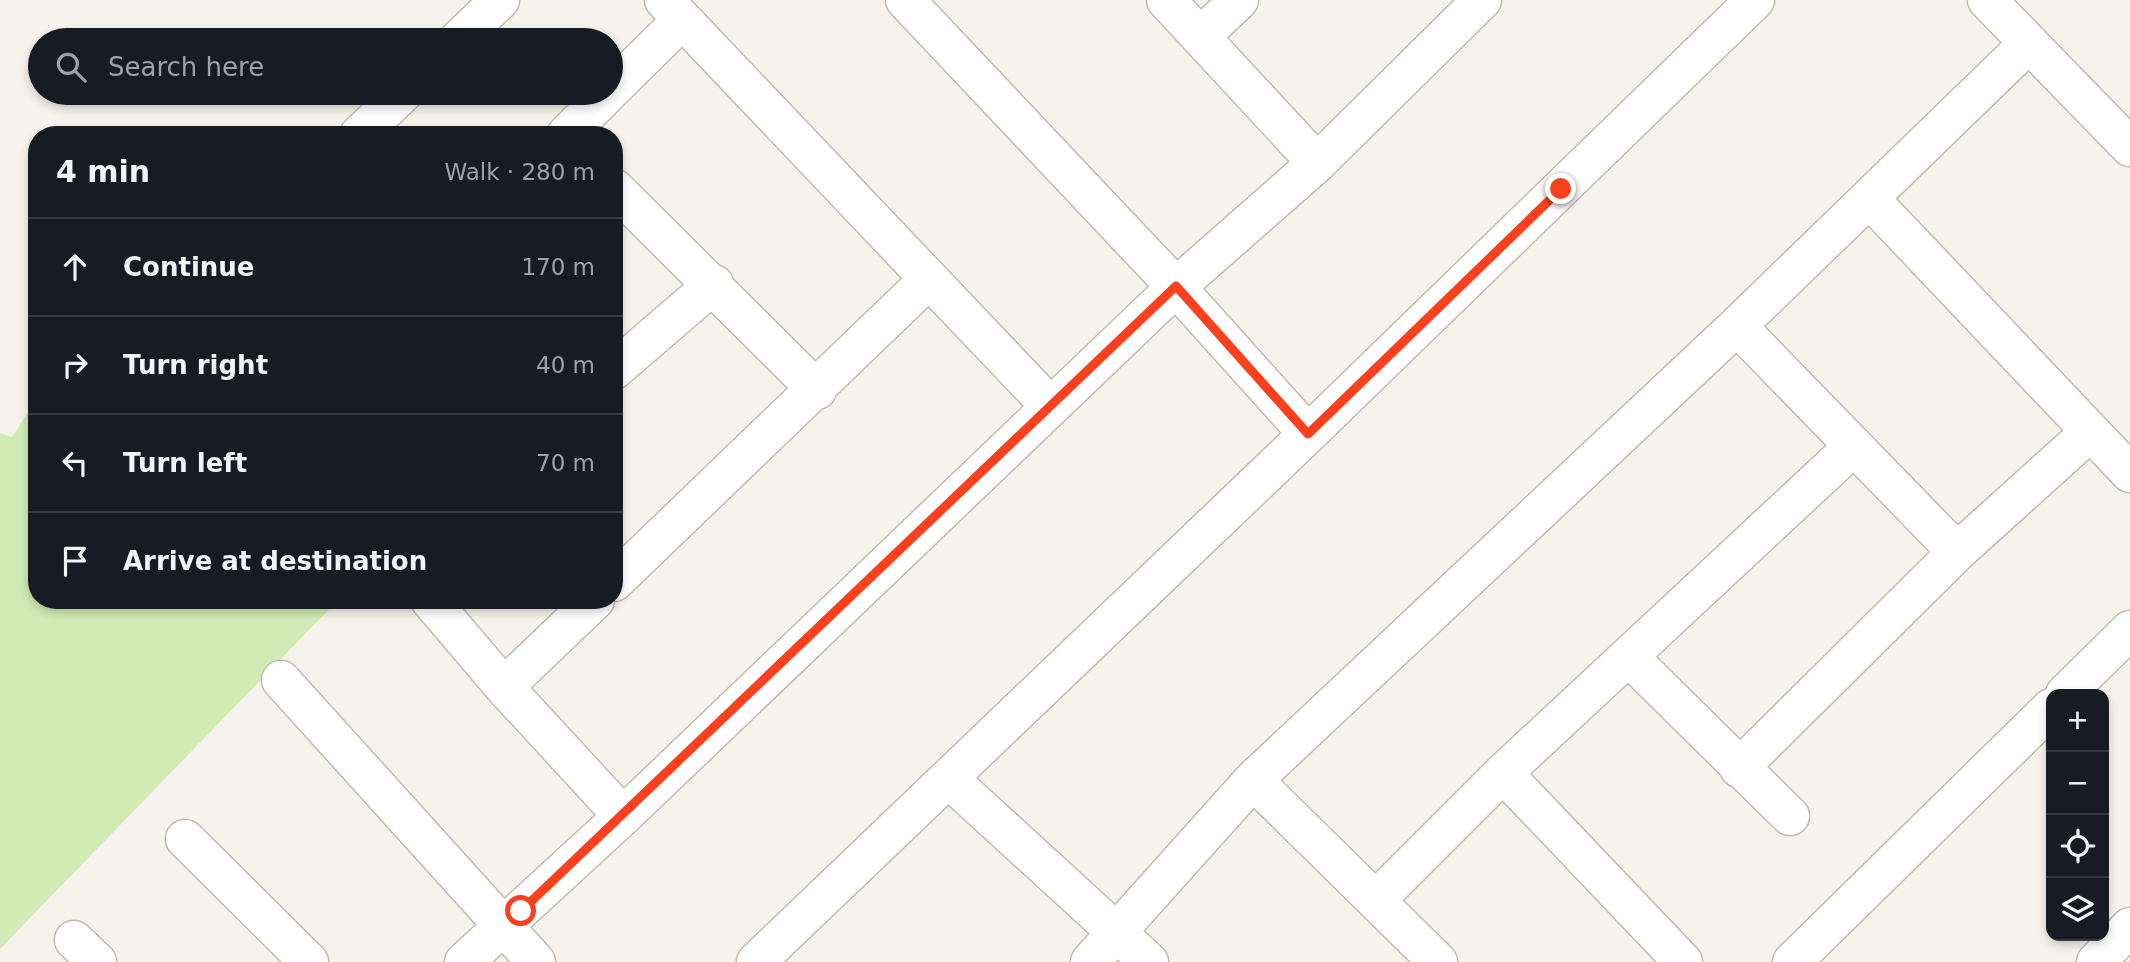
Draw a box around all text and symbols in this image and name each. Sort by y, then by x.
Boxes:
search box [28,28,623,105]
icon: search [52,48,90,86]
text: Search here [108,52,264,82]
text: 4 min [56,154,150,189]
text: Walk · 280 m [444,159,595,185]
route end [1545,173,1576,204]
icon: ahead [56,248,94,286]
text: Continue [123,252,254,282]
text: 170 m [521,254,595,280]
icon: right [56,346,94,384]
text: Turn right [123,350,268,380]
text: 40 m [536,352,595,378]
icon: left [56,444,94,482]
text: Turn left [123,448,247,478]
text: 70 m [536,450,595,476]
icon: arrive [56,542,94,580]
text: Arrive at destination [123,546,427,576]
map controls [2046,689,2109,941]
button: + [2046,689,2109,752]
button: − [2046,752,2109,815]
button: locate [2046,815,2109,878]
button: layers [2046,878,2109,941]
route start [505,895,536,926]

